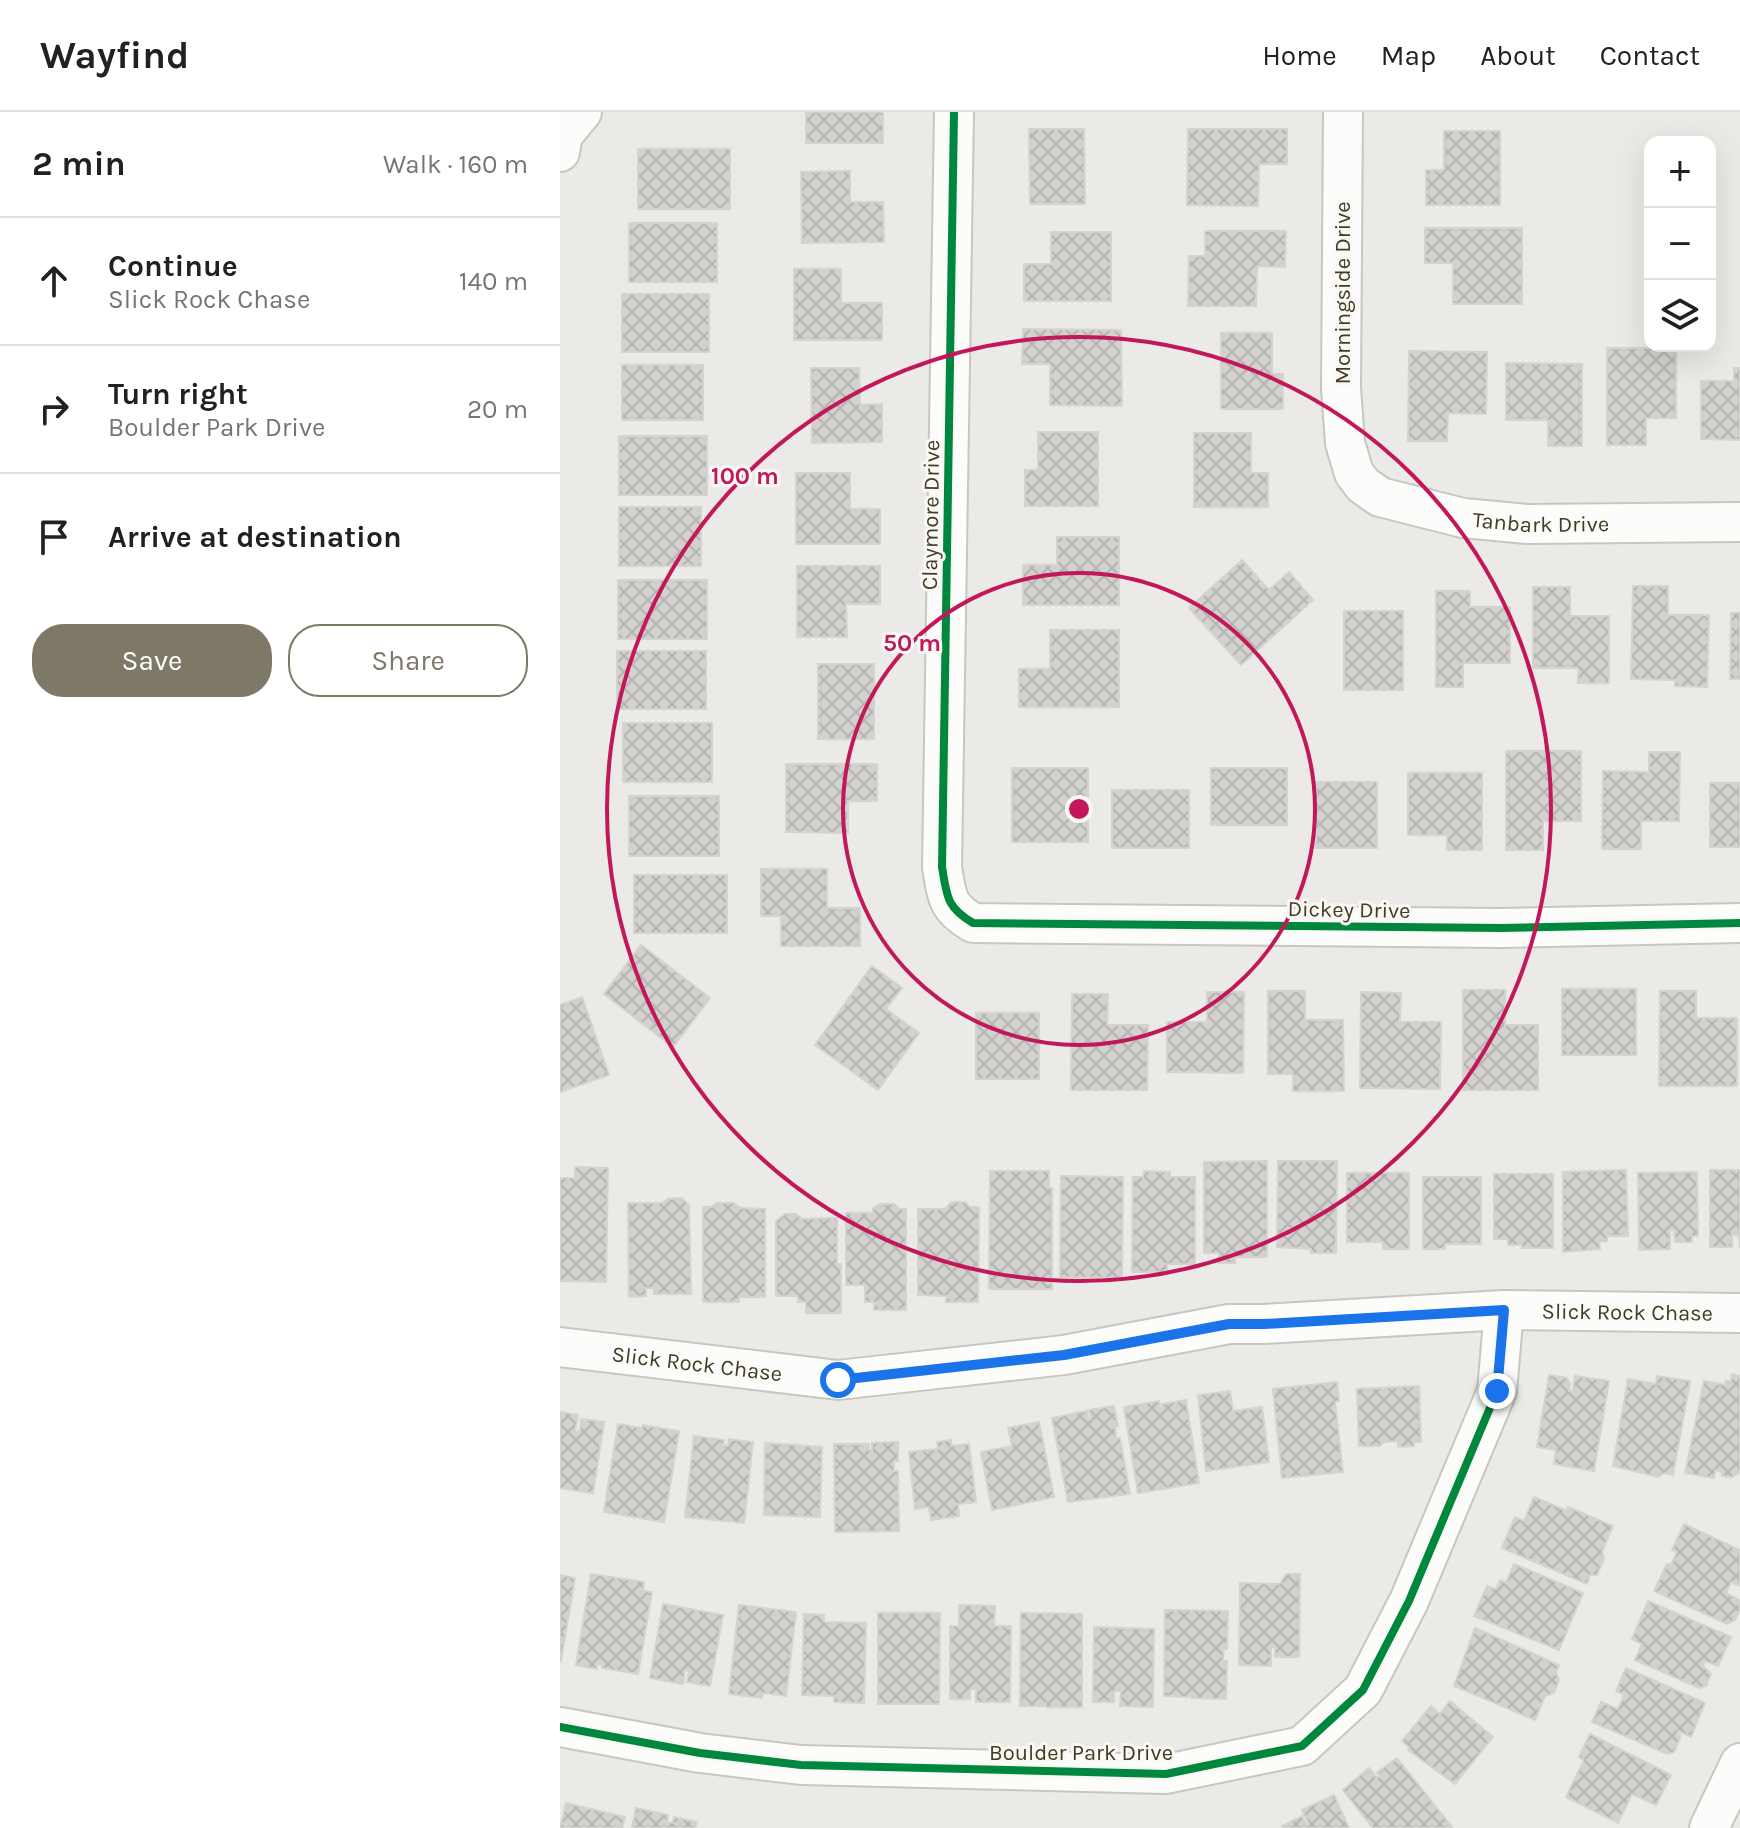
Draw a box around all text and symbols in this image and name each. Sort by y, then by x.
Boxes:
text: Wayfind [40,33,189,78]
text: Home [1262,39,1337,72]
text: Map [1381,39,1436,72]
text: About [1480,39,1556,72]
text: Contact [1600,39,1700,72]
map controls [1644,136,1716,352]
button: + [1644,136,1716,208]
text: 2 min [32,144,126,184]
text: Walk · 160 m [383,149,528,180]
street label: Morningside Drive [1330,201,1356,385]
button: − [1644,208,1716,280]
text: Continue [108,248,238,284]
icon: ahead [32,259,76,303]
text: 140 m [459,266,528,297]
button: layers [1644,280,1716,352]
text: Slick Rock Chase [108,284,310,315]
text: Turn right [108,376,248,412]
icon: right [32,387,76,431]
text: 20 m [467,394,528,425]
text: Boulder Park Drive [108,412,325,443]
street label: Claymore Drive [917,440,945,590]
text: 100 m [711,462,779,490]
street label: Tanbark Drive [1471,507,1609,538]
icon: arrive [32,515,76,559]
text: Arrive at destination [108,519,402,555]
button: Save [32,624,272,697]
button: Share [288,624,528,697]
text: 50 m [883,629,941,657]
centre of rings [1065,795,1093,823]
street label: Dickey Drive [1287,896,1411,924]
street label: Slick Rock Chase [1542,1298,1713,1327]
street label: Slick Rock Chase [610,1341,784,1387]
route start [820,1362,856,1398]
route end [1479,1373,1515,1409]
street label: Boulder Park Drive [989,1740,1173,1766]

